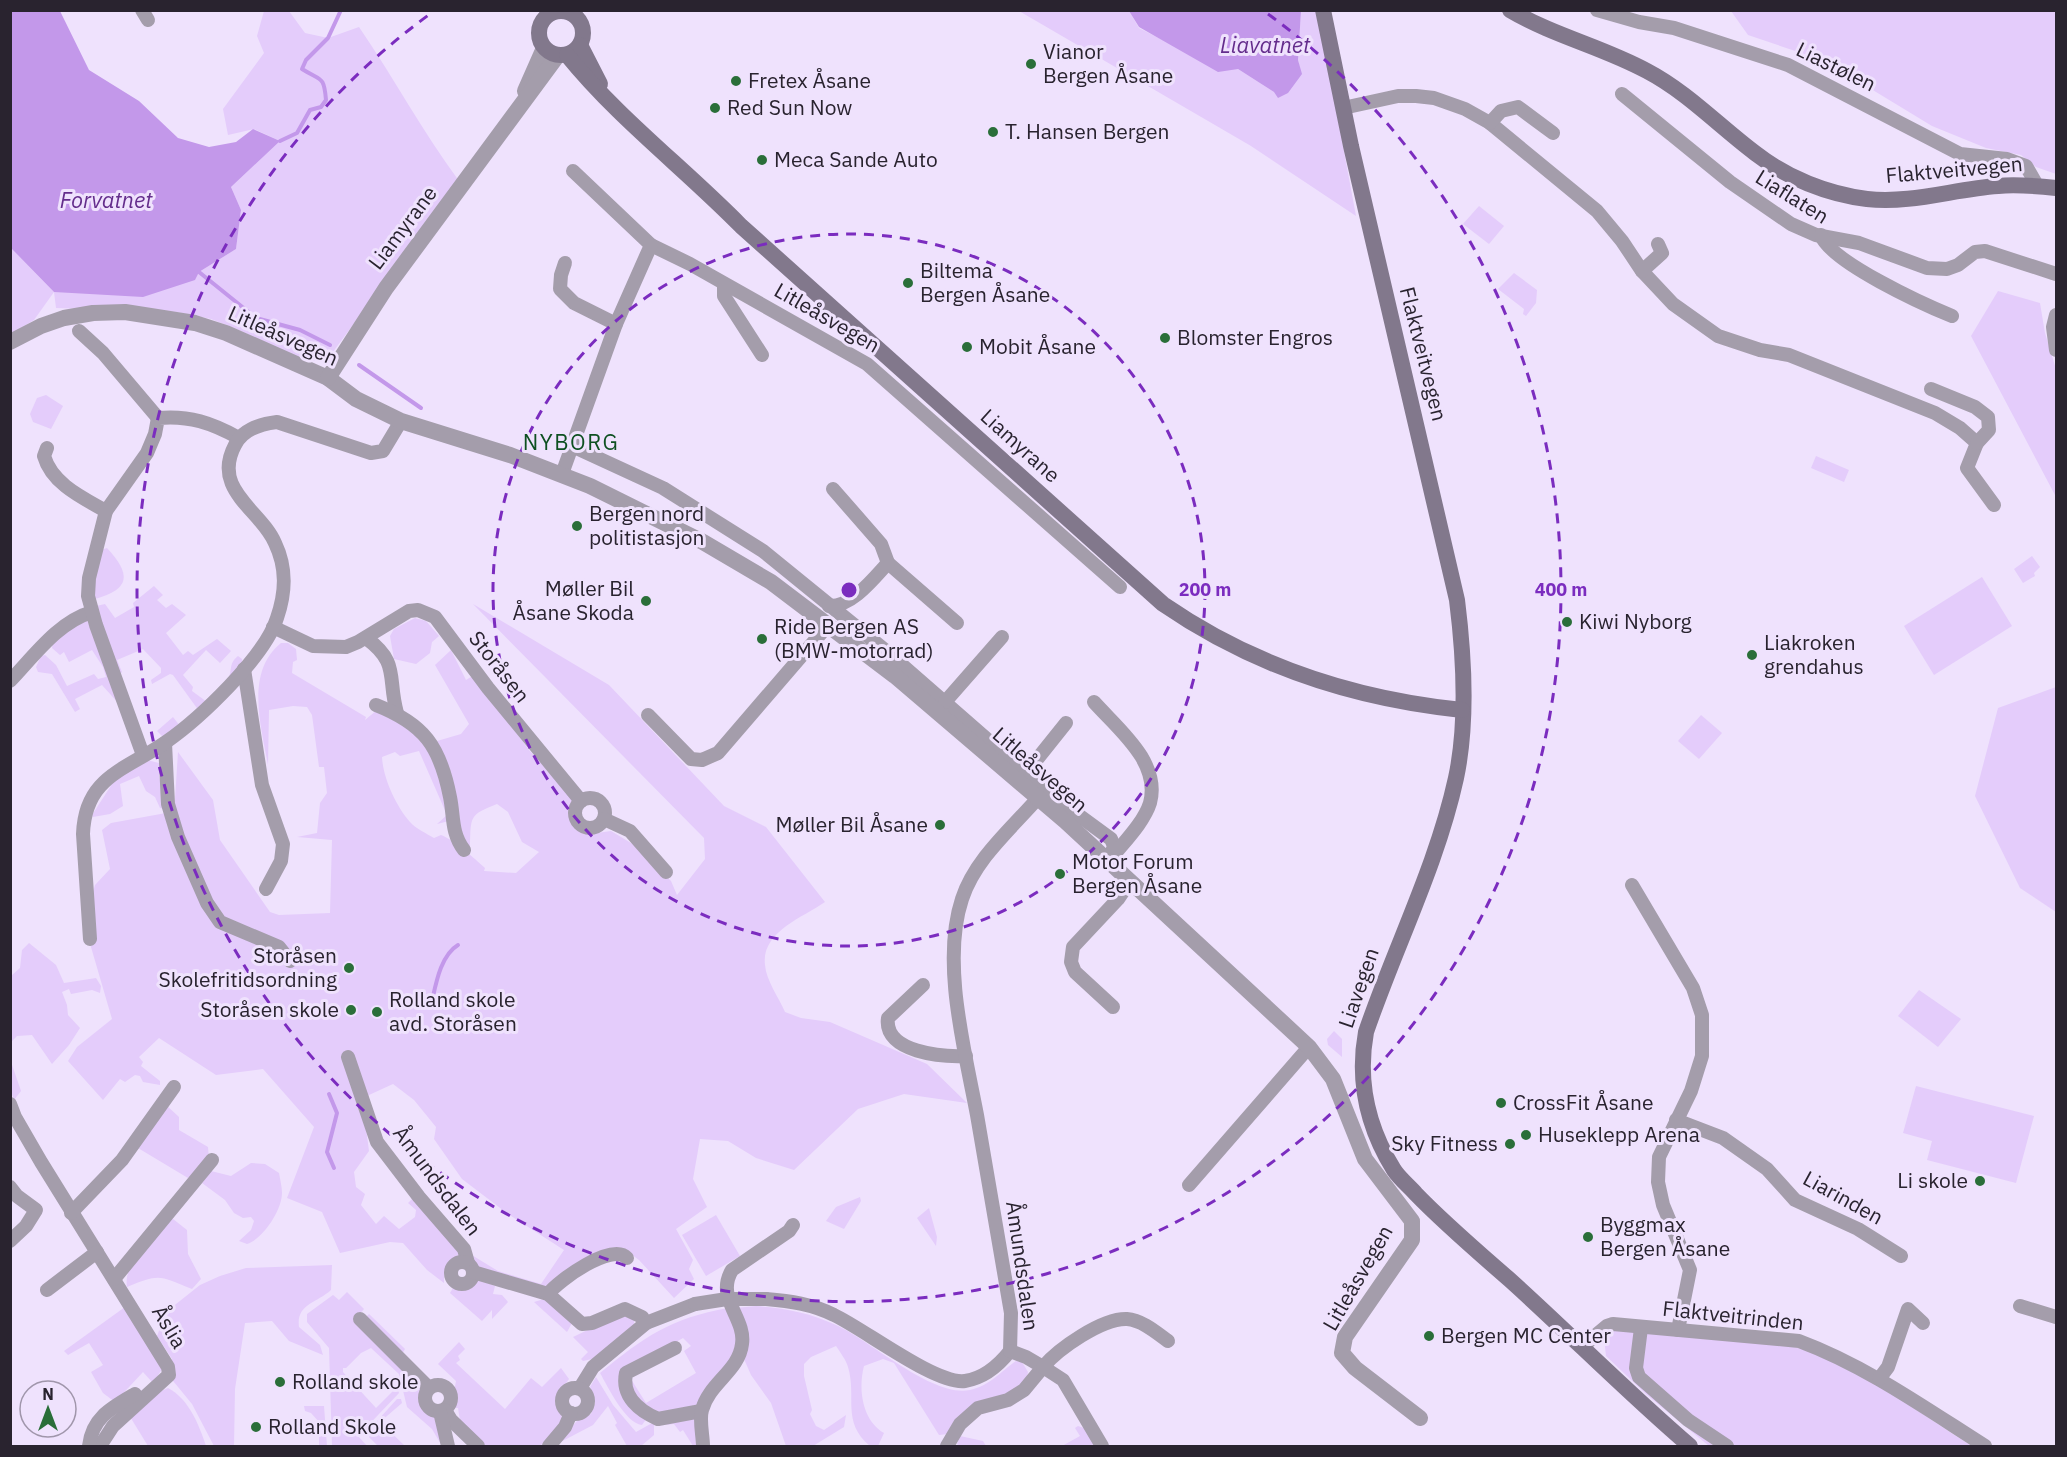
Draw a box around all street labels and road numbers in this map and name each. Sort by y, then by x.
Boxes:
street label: Liastølen [1792,35,1881,97]
street label: Flaktveitvegen [1884,149,2024,189]
street label: Liaflaten [1751,163,1834,230]
street label: Liamyrane [362,180,443,275]
street label: Litleåsvegen [770,276,885,359]
street label: Flaktveitvegen [1394,284,1454,424]
street label: Litleåsvegen [224,298,343,372]
street label: Liamyrane [975,402,1066,488]
street label: Storåsen [463,625,537,708]
street label: Litleåsvegen [987,720,1094,818]
street label: Liavegen [1331,944,1385,1031]
street label: Åmundsdalen [387,1120,488,1241]
street label: Liarinden [1798,1164,1889,1231]
street label: Åmundsdalen [1000,1199,1046,1332]
street label: Litleåsvegen [1316,1220,1399,1335]
street label: Flaktveitrinden [1661,1294,1805,1336]
street label: Åslia [146,1300,194,1353]

